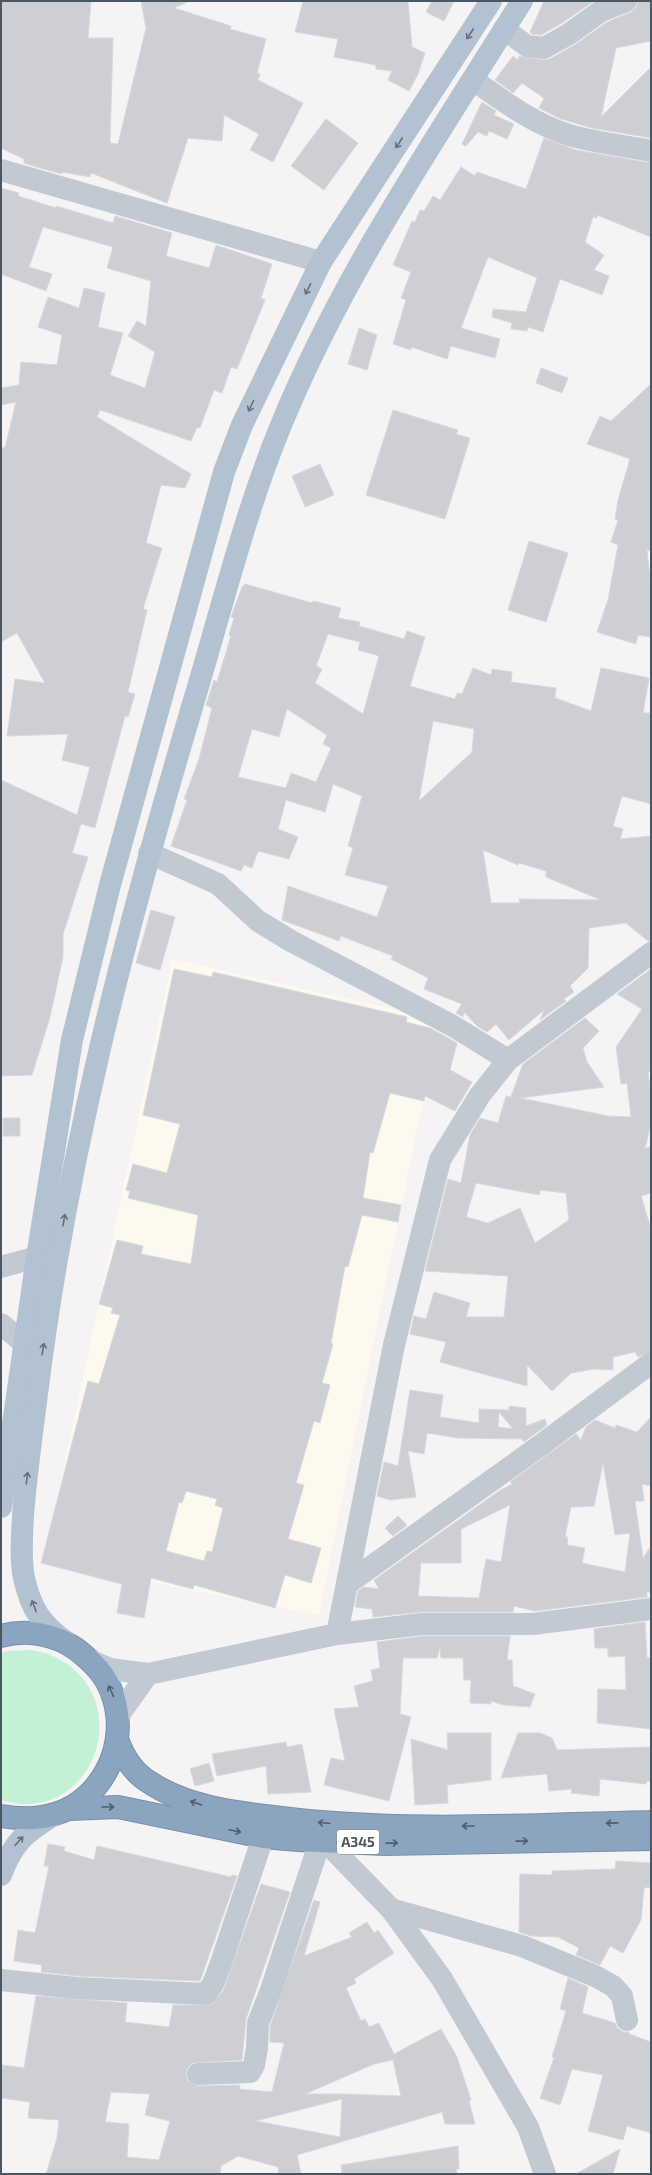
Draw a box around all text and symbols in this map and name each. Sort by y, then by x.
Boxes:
one-way arrow [466,28,474,39]
one-way arrow [395,137,403,148]
one-way arrow [304,282,311,294]
one-way arrow [247,399,254,411]
one-way arrow [60,1214,68,1227]
one-way arrow [39,1343,47,1356]
one-way arrow [23,1472,30,1485]
one-way arrow [29,1600,37,1612]
one-way arrow [107,1685,114,1697]
one-way arrow [190,1798,202,1806]
one-way arrow [101,1803,114,1811]
one-way arrow [318,1819,331,1826]
one-way arrow [606,1819,619,1827]
one-way arrow [462,1822,475,1830]
one-way arrow [228,1827,241,1835]
road number: A345 [337,1830,379,1854]
one-way arrow [14,1836,24,1846]
one-way arrow [515,1837,528,1845]
one-way arrow [385,1840,398,1847]

